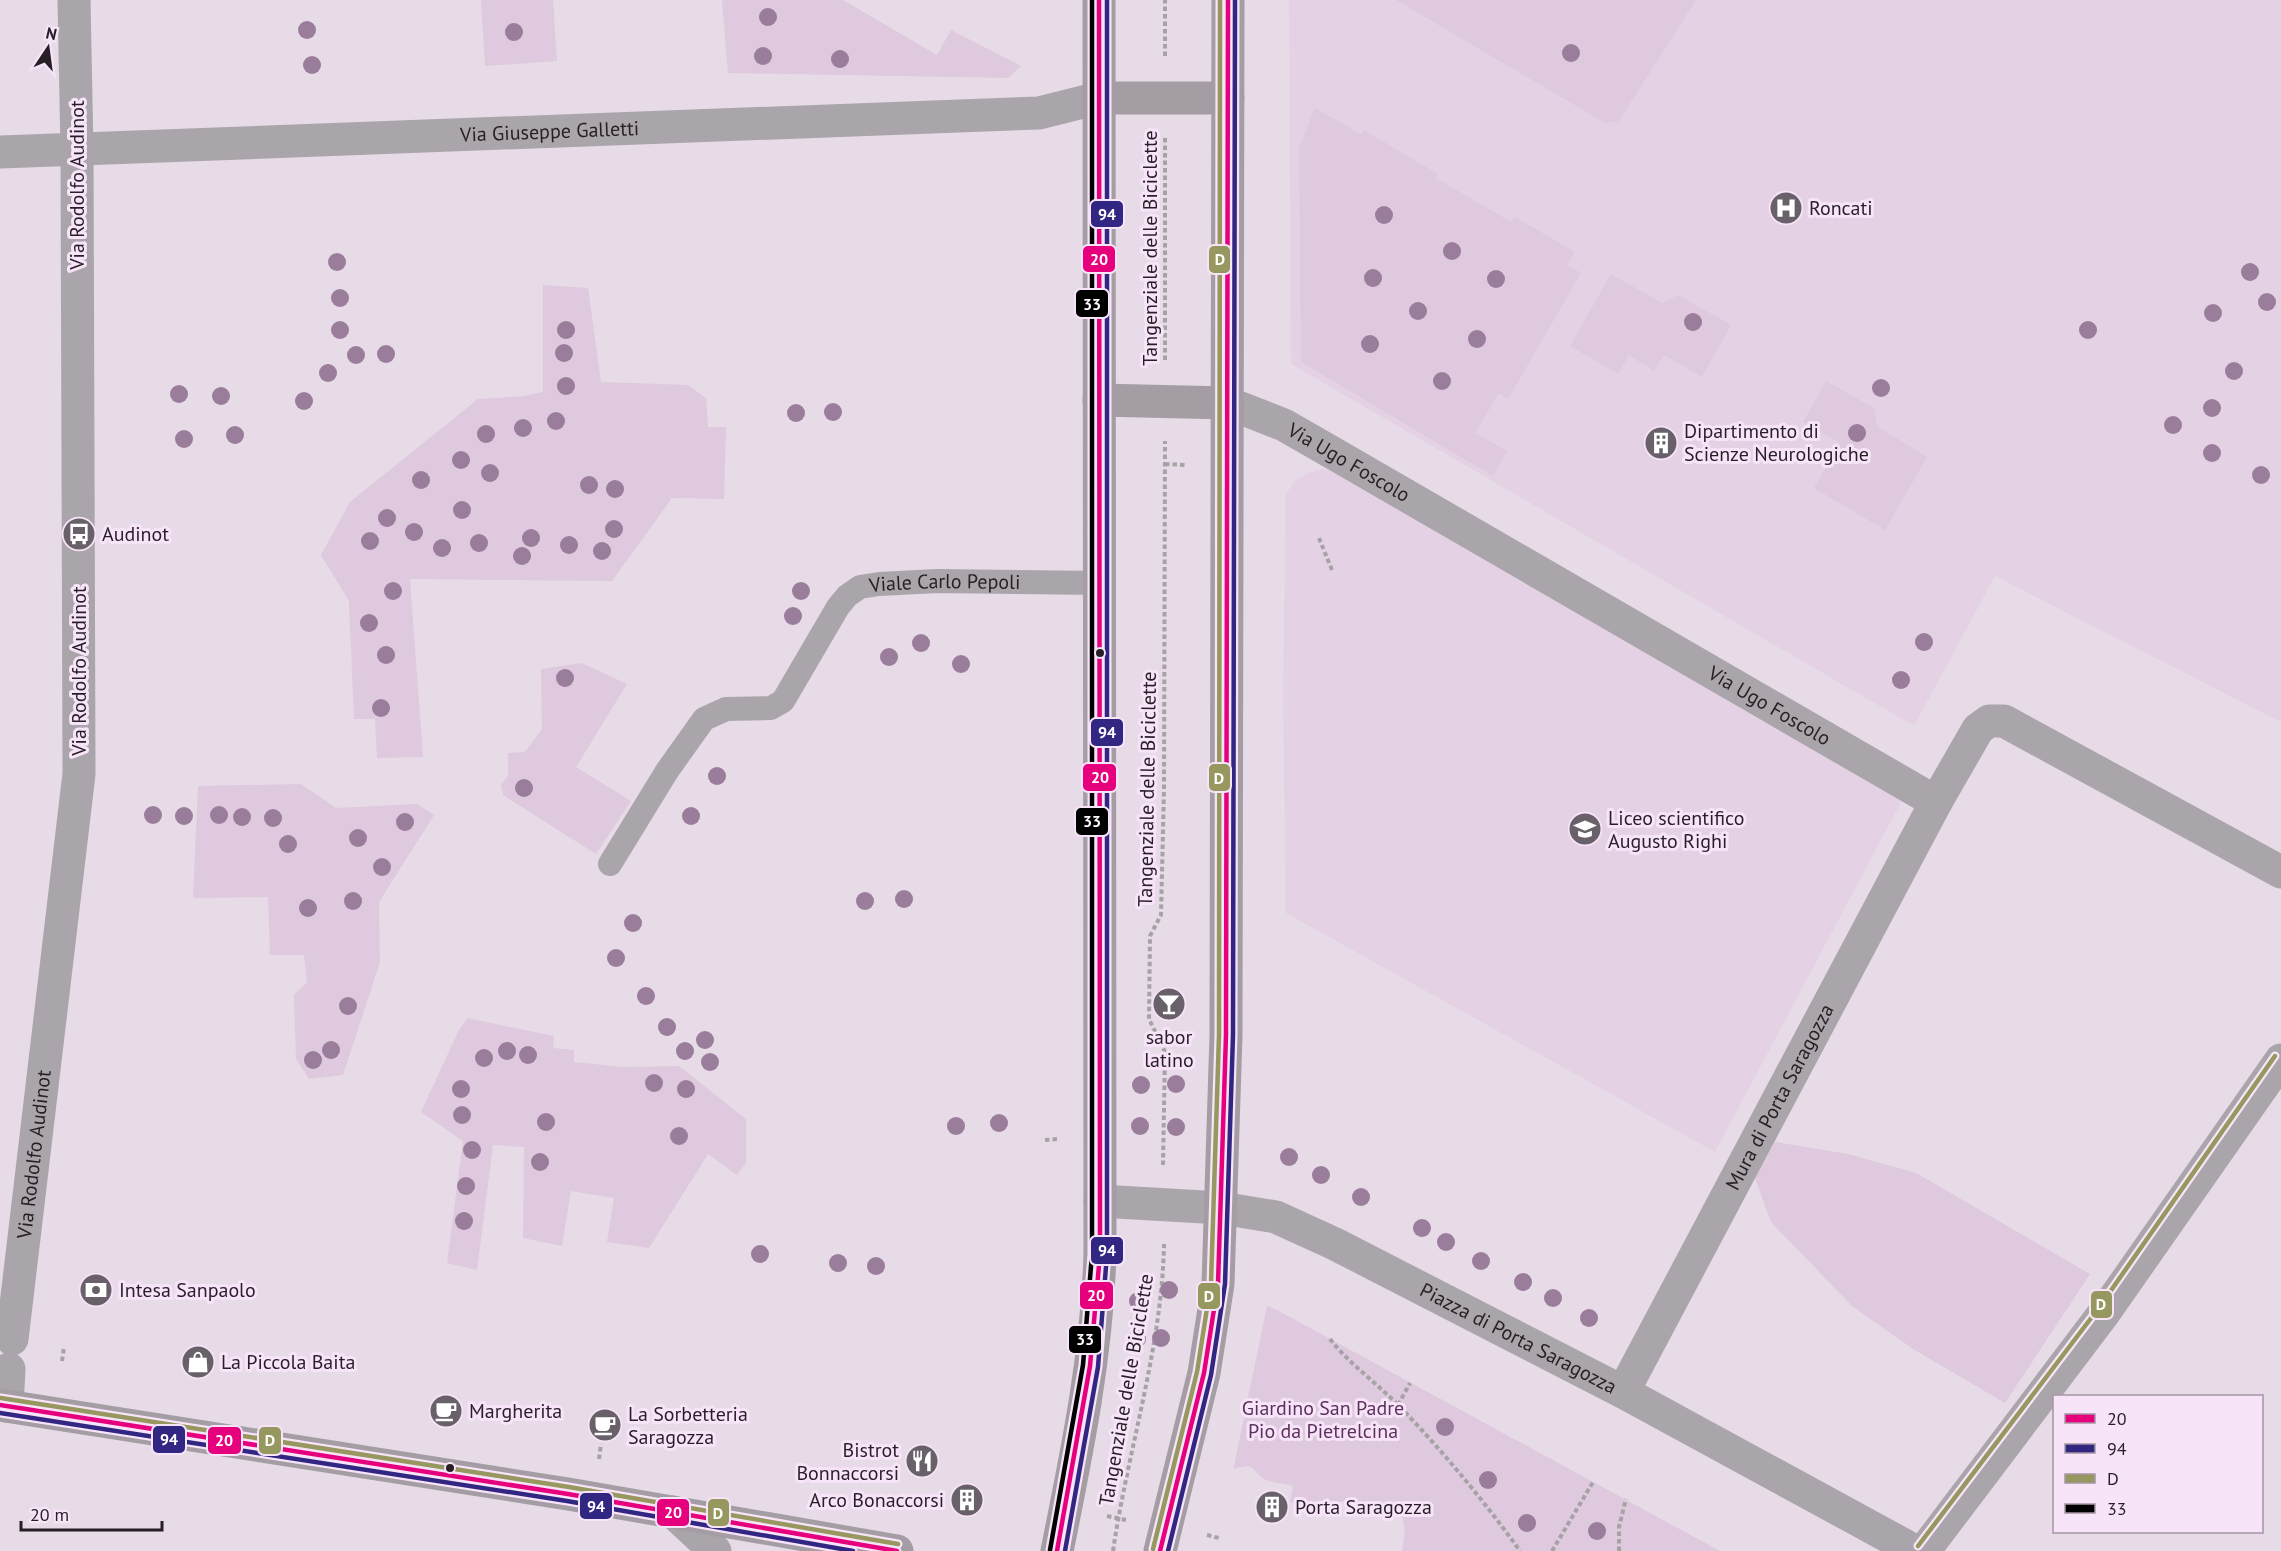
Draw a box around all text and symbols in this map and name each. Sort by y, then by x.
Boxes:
north arrow [18,18,78,78]
text: N [44,22,59,44]
street label: Via Rodolfo Audinot [64,100,90,271]
street label: Via Giuseppe Galletti [459,115,640,148]
street label: Tangenziale delle Biciclette [1137,130,1163,366]
hospital icon: Roncati [1768,190,1804,226]
place label: Roncati [1809,195,1873,221]
line badge: 94 [1090,200,1124,228]
text: 94 [1098,204,1116,224]
line badge: 20 [1082,245,1116,273]
line badge: D [1208,245,1231,274]
text: 20 [1090,249,1108,269]
text: D [1215,249,1225,269]
line badge: 33 [1075,289,1109,318]
text: 33 [1083,294,1101,314]
street label: Via Ugo Foscolo [1282,416,1415,508]
place label: Dipartimento di Scienze Neurologiche [1684,418,1869,467]
building icon: Dipartimento di Scienze Neurologiche [1643,425,1679,461]
bus stop icon: Audinot [61,516,97,552]
place label: Audinot [102,521,169,547]
street label: Viale Carlo Pepoli [866,568,1021,599]
street label: Via Rodolfo Audinot [66,586,92,757]
unlabelled marker [1094,647,1106,659]
street label: Via Ugo Foscolo [1703,660,1835,751]
street label: Tangenziale delle Biciclette [1132,671,1162,907]
line badge: 94 [1090,718,1124,747]
text: 94 [1098,722,1116,742]
line badge: 20 [1082,763,1117,792]
line badge: D [1208,763,1231,792]
text: 20 [1091,767,1109,787]
text: D [1214,768,1224,788]
place label: Liceo scientifico Augusto Righi [1608,805,1744,854]
line badge: 33 [1075,807,1109,836]
text: 33 [1083,811,1101,831]
school or university icon: Liceo scientifico Augusto Righi [1567,811,1603,847]
bar icon: sabor latino [1151,986,1187,1022]
street label: Mura di Porta Saragozza [1720,999,1840,1195]
place label: sabor latino [1144,1024,1194,1073]
street label: Via Rodolfo Audinot [11,1068,57,1241]
line badge: 94 [1090,1236,1124,1265]
text: 94 [1098,1240,1116,1260]
bank icon: Intesa Sanpaolo [78,1272,114,1308]
street label: Tangenziale delle Biciclette [1093,1272,1159,1508]
place label: Intesa Sanpaolo [119,1277,256,1303]
street label: Piazza di Porta Saragozza [1415,1277,1621,1400]
line badge: 20 [1079,1281,1114,1310]
line badge: D [1197,1282,1221,1310]
text: 20 [1087,1285,1105,1305]
text: D [1204,1286,1214,1306]
line badge: D [2090,1290,2113,1319]
text: D [2096,1294,2106,1314]
line badge: 33 [1068,1325,1102,1354]
text: 33 [1076,1329,1094,1349]
shop icon: La Piccola Baita [180,1344,216,1380]
place label: La Piccola Baita [221,1349,355,1375]
cafe icon: Margherita [428,1393,464,1429]
park label: Giardino San Padre Pio da Pietrelcina [1242,1395,1404,1444]
legend [2053,1395,2263,1533]
place label: Margherita [469,1398,562,1424]
place label: La Sorbetteria Saragozza [628,1401,748,1450]
cafe icon: La Sorbetteria Saragozza [587,1407,623,1443]
text: 20 [2107,1407,2127,1430]
line badge: 94 [152,1425,186,1454]
line badge: 20 [207,1426,242,1455]
line badge: D [258,1426,282,1455]
text: 94 [160,1429,178,1449]
text: 20 [215,1430,233,1450]
text: D [265,1430,275,1450]
place label: Bistrot Bonnaccorsi [796,1437,899,1486]
text: 94 [2107,1437,2127,1460]
restaurant icon: Bistrot Bonnaccorsi [904,1443,940,1479]
unlabelled marker [444,1462,456,1474]
text: D [2107,1467,2119,1490]
building icon: Arco Bonaccorsi [949,1482,985,1518]
place label: Arco Bonaccorsi [809,1487,944,1513]
building icon: Porta Saragozza [1254,1489,1290,1525]
line badge: 94 [579,1492,613,1520]
scale bar [21,1494,162,1532]
place label: Porta Saragozza [1295,1494,1432,1520]
text: 94 [587,1496,605,1516]
text: 33 [2107,1497,2127,1520]
line badge: 20 [656,1498,690,1527]
line badge: D [707,1498,730,1527]
text: 20 [664,1502,682,1522]
text: 20 m [30,1503,69,1526]
text: D [713,1503,723,1523]

